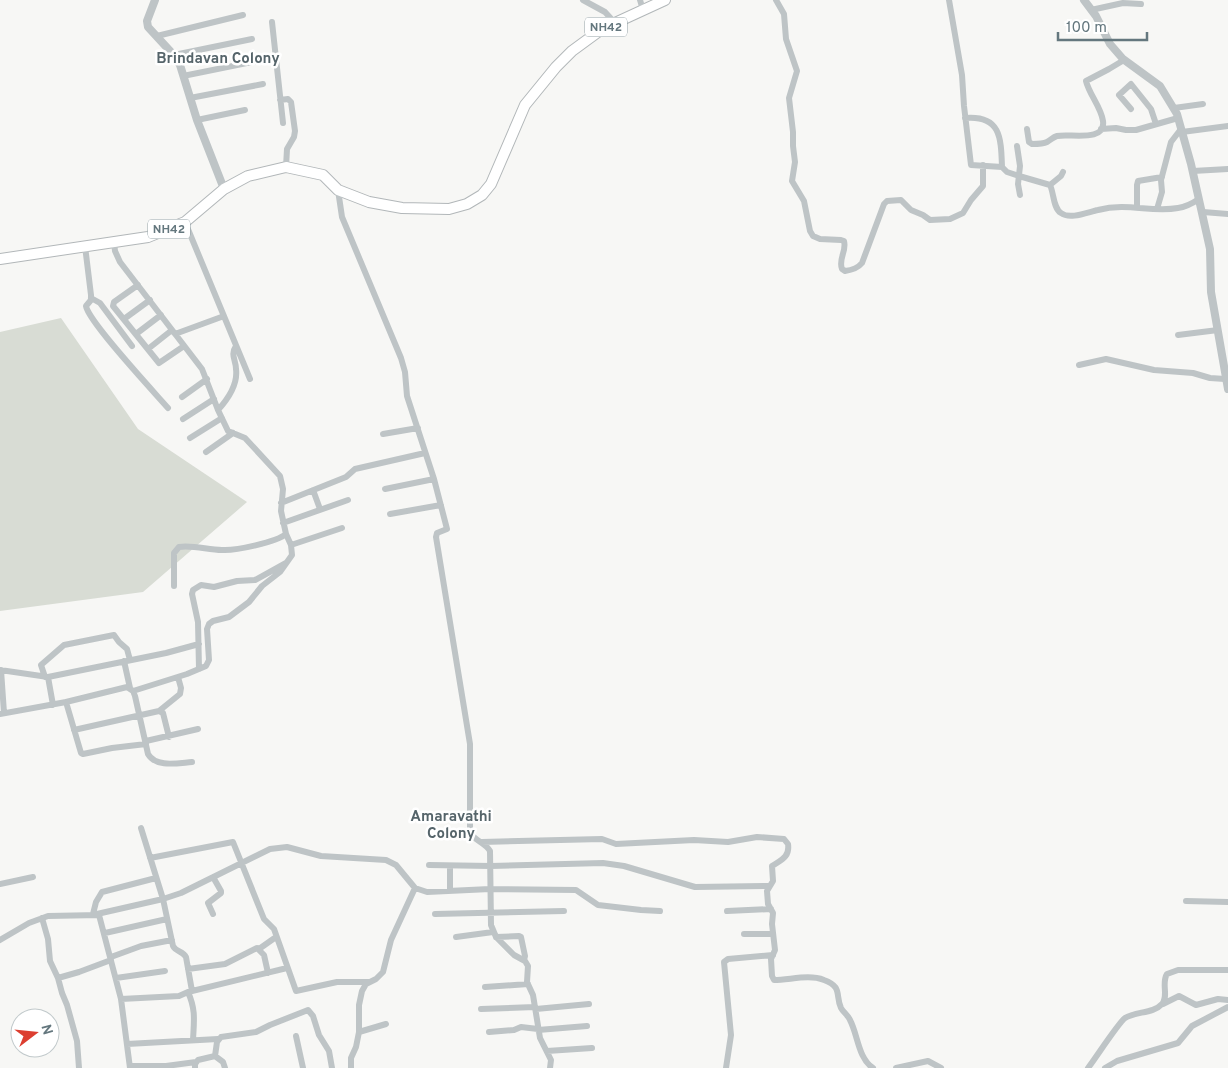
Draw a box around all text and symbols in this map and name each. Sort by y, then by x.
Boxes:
scale bar [1058,10,1147,42]
road number: NH42 [585,18,627,36]
text: 100 m [1066,19,1107,38]
district label: Brindavan Colony [156,50,280,69]
road number: NH42 [148,220,190,238]
district label: Amaravathi Colony [410,808,492,844]
north arrow [10,1008,60,1058]
text: N [36,1023,56,1037]

